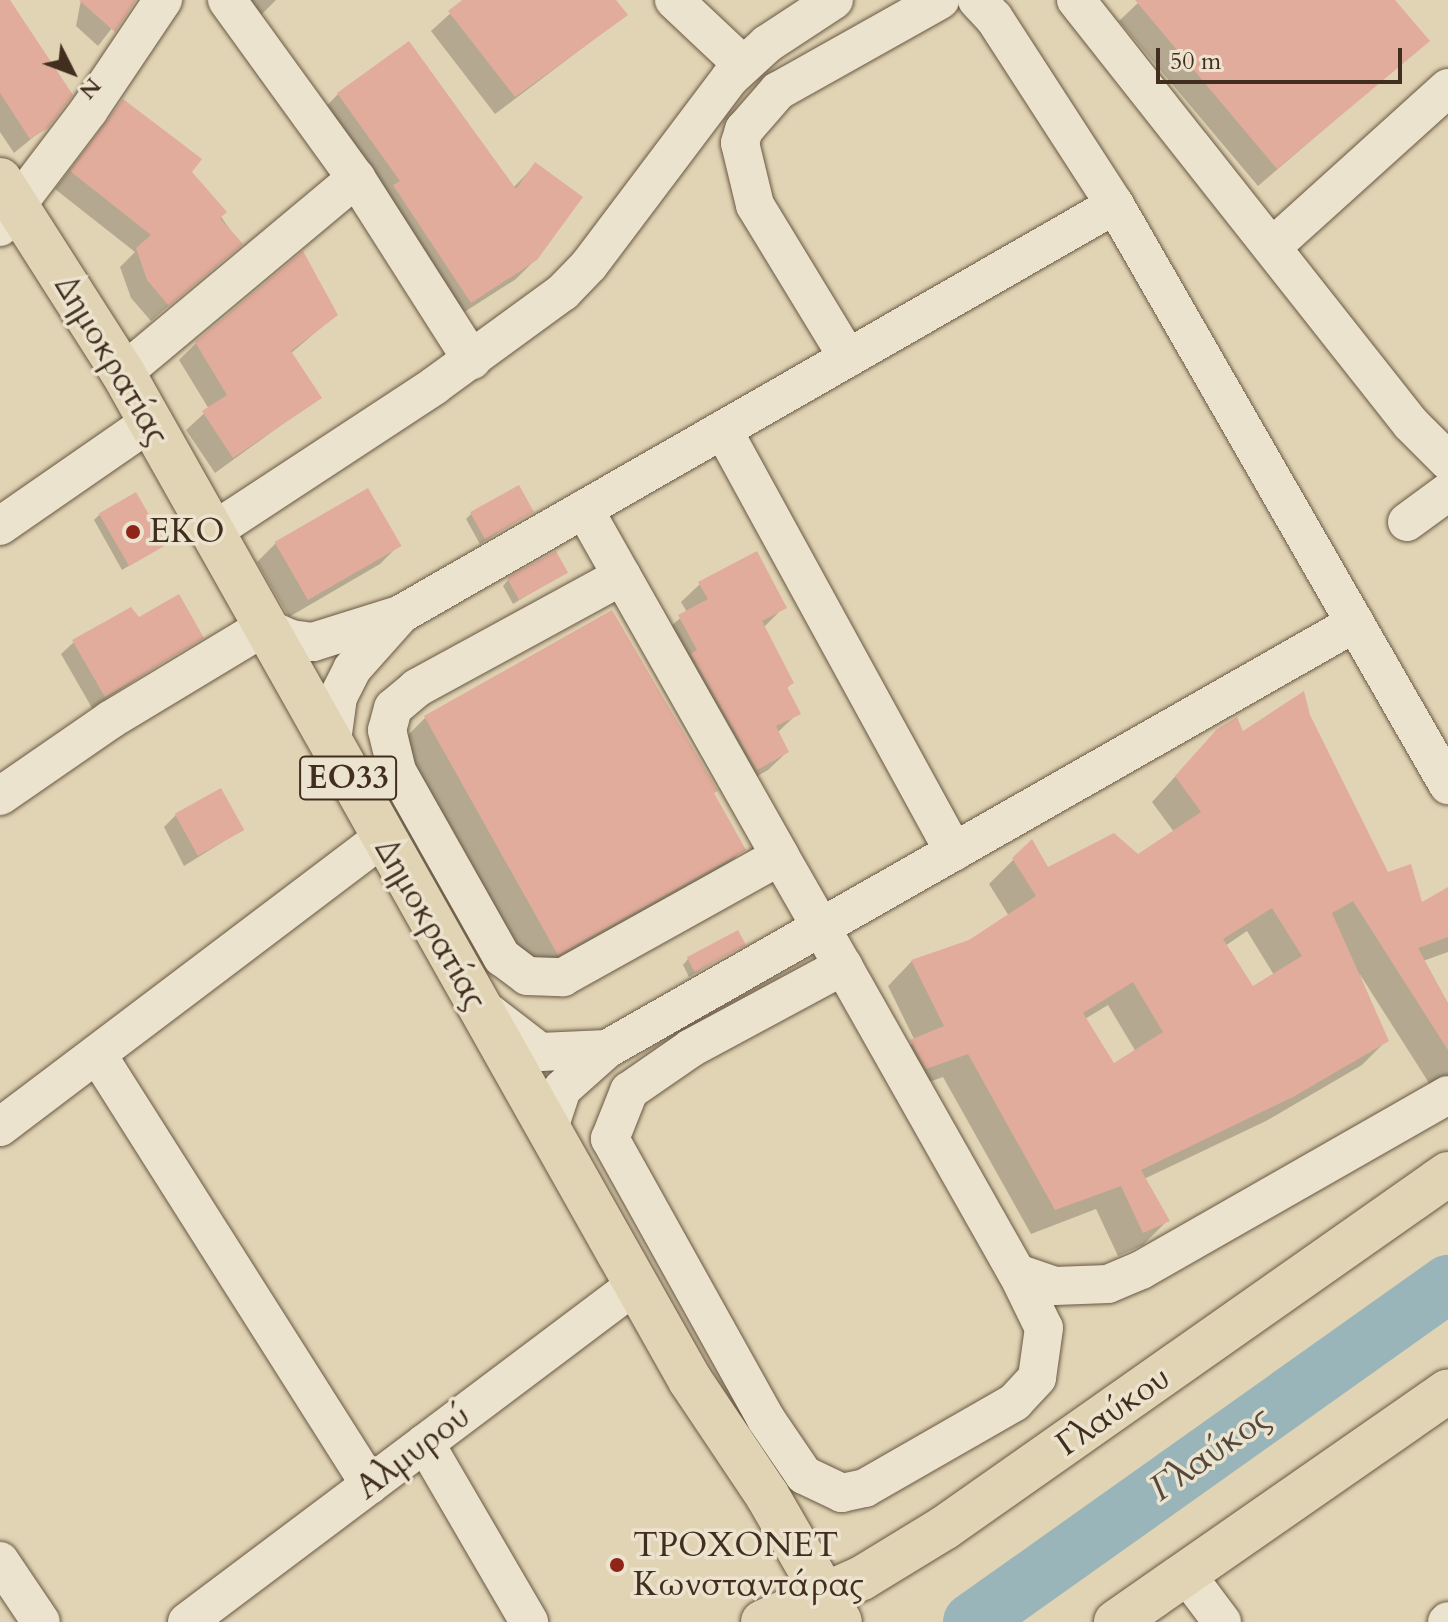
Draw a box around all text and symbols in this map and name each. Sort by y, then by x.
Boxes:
north arrow [32,32,112,112]
scale bar [1160,32,1406,82]
text: 50 m [1170,45,1221,78]
text: N [72,71,107,105]
street label: Δημοκρατίας [46,268,178,452]
place label: EKO [149,512,225,552]
marker: EKO [124,523,142,541]
road number: ΕΟ33 [298,750,398,806]
street label: Δημοκρατίας [366,831,496,1017]
street label: Γλαύκου [1048,1357,1178,1465]
street label: Αλμυρού [348,1396,478,1508]
water label: Γλαύκος [1141,1396,1279,1510]
place label: ΤΡΟΧΟΝΕΤ Κωνσταντάρας [633,1525,864,1604]
marker: ΤΡΟΧΟΝΕΤ Κωνσταντάρας [608,1556,626,1574]

